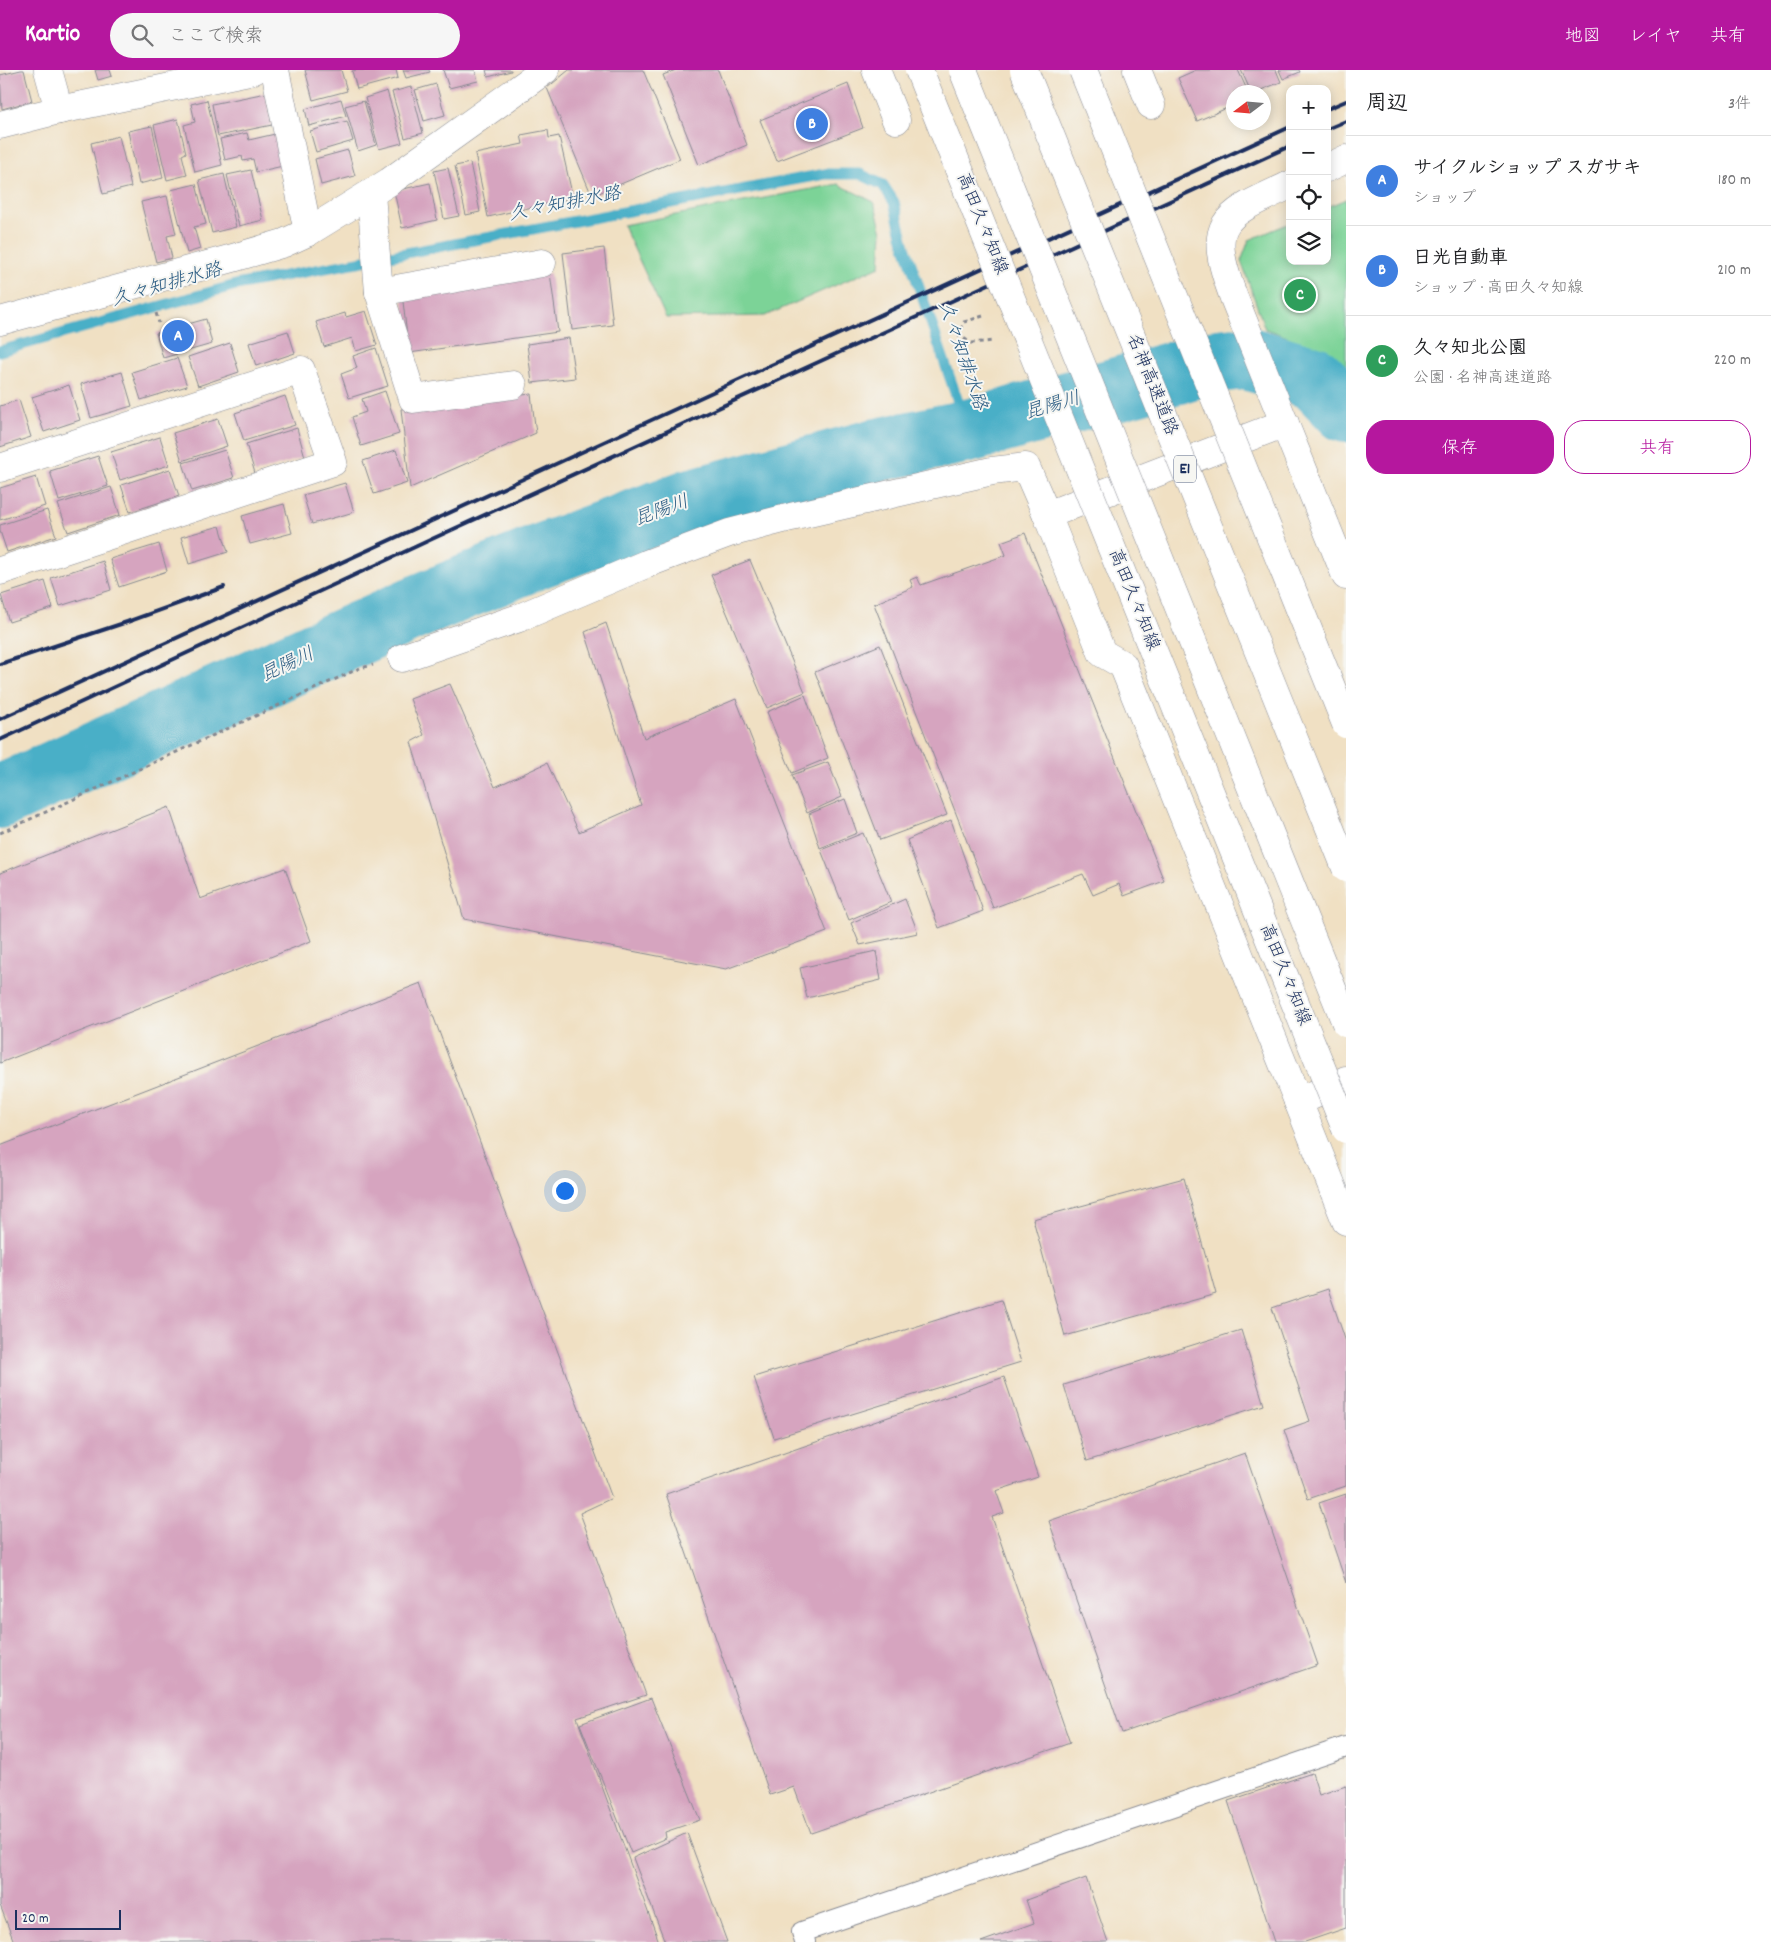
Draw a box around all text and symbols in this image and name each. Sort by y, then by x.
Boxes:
search box [110,13,460,58]
text: Kartio [25,18,80,52]
icon: search [128,21,156,49]
text: ここで検索 [168,24,263,51]
text: 地図 [1565,25,1601,50]
text: レイヤ [1629,25,1682,50]
text: 共有 [1710,25,1746,50]
north arrow [1226,85,1271,130]
map controls [1286,85,1331,265]
button: + [1286,85,1331,130]
text: 周辺 [1366,90,1408,120]
text: 3件 [1728,93,1751,116]
pin: B [796,105,828,143]
button: − [1286,130,1331,175]
text: サイクルショップ スガサキ [1413,156,1642,183]
street label: 高田久々知線 [949,169,1013,279]
text: A [1378,169,1386,192]
text: 180 m [1718,169,1751,192]
button: locate [1286,175,1331,220]
water label: 久々知排水路 [506,181,625,229]
text: ショップ [1413,187,1476,210]
button: layers [1286,220,1331,265]
text: 日光自動車 [1413,246,1508,273]
water label: 久々知排水路 [108,257,226,315]
text: B [1378,259,1386,282]
text: 210 m [1717,259,1751,282]
pin: C [1284,276,1316,314]
text: ショップ · 高田久々知線 [1413,277,1583,300]
water label: 久々知排水路 [930,298,993,415]
pin: A [162,317,194,355]
street label: 名神高速道路 [1119,330,1183,440]
text: 久々知北公園 [1413,336,1527,363]
text: C [1378,349,1386,372]
text: 220 m [1714,349,1751,372]
text: 公園 · 名神高速道路 [1413,367,1552,390]
water label: 昆陽川 [1022,386,1084,428]
button: 保存 [1366,420,1554,474]
button: 共有 [1564,420,1751,474]
road number: E1 [1174,456,1196,482]
water label: 昆陽川 [631,490,693,534]
street label: 高田久々知線 [1101,545,1165,655]
water label: 昆陽川 [256,642,320,690]
street label: 高田久々知線 [1252,920,1316,1030]
your location [552,1178,578,1204]
scale bar [15,1907,121,1930]
text: 20 m [22,1909,49,1929]

